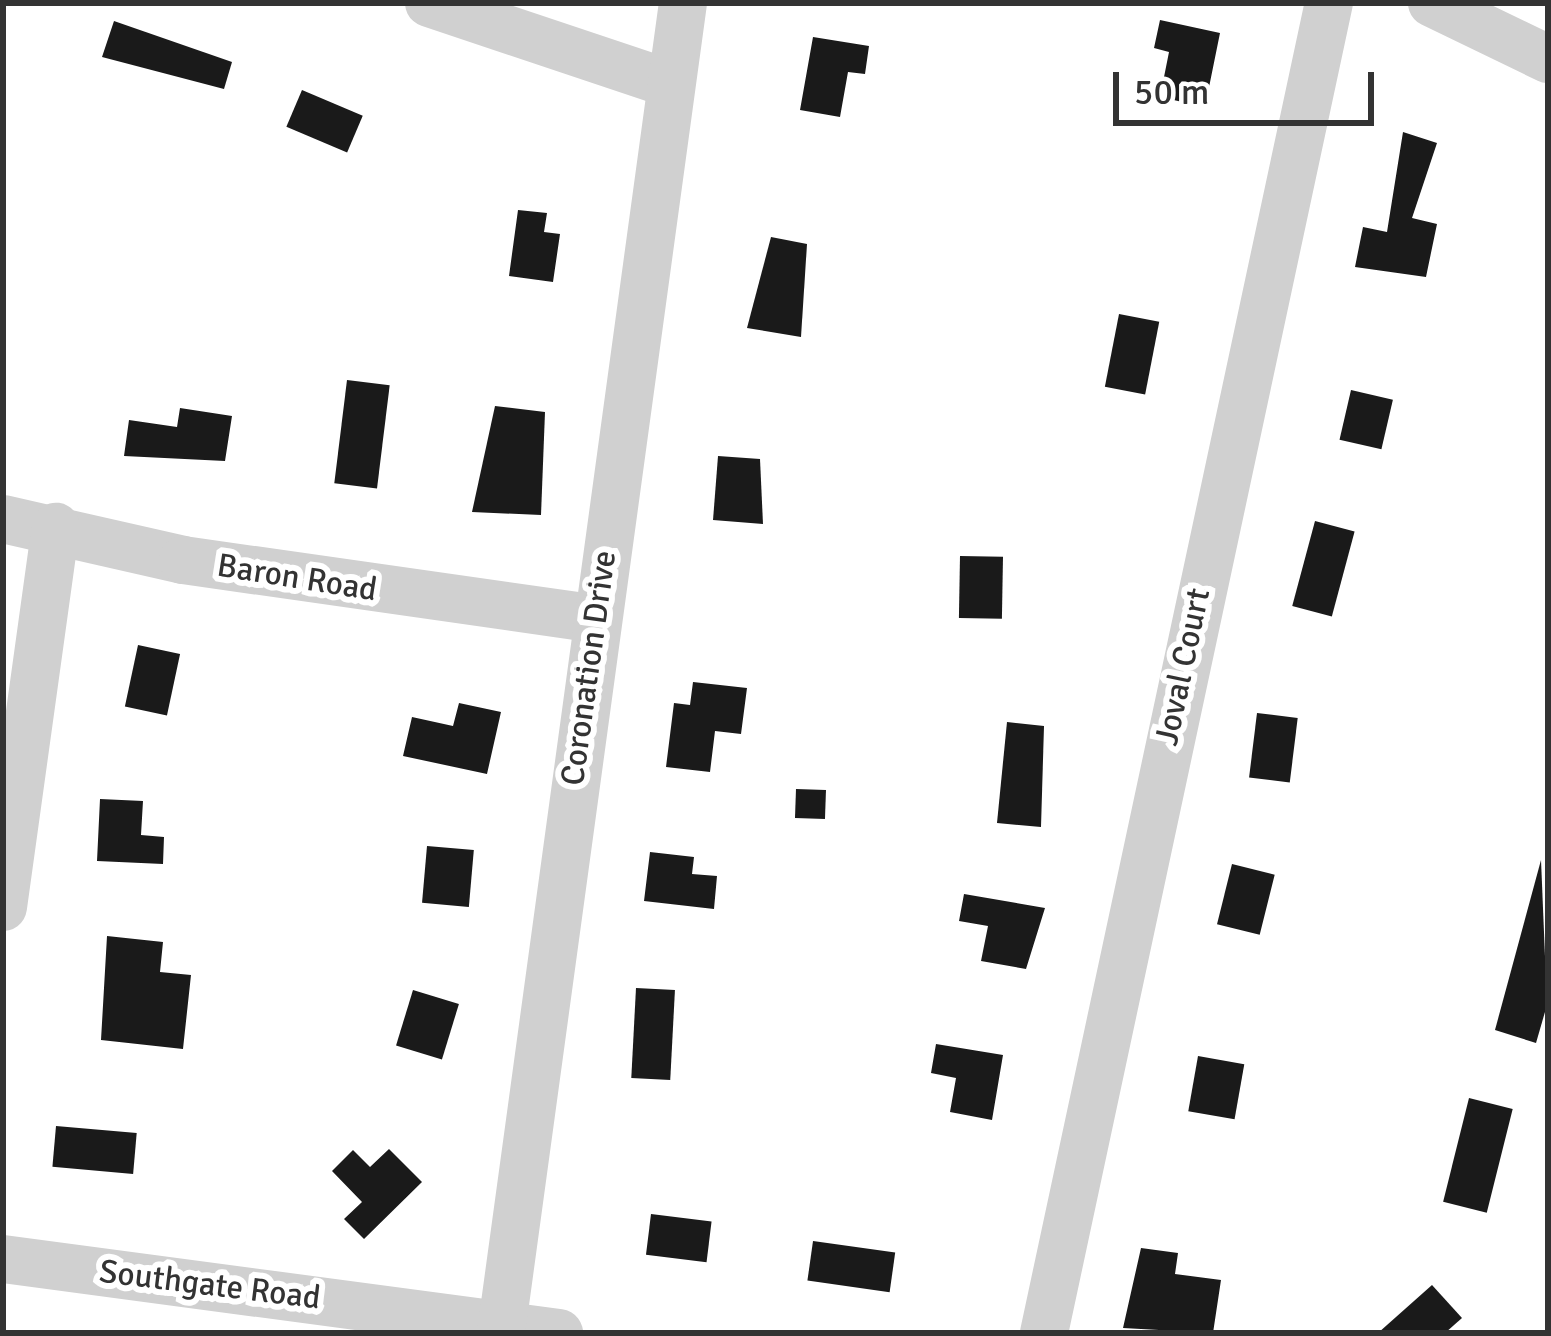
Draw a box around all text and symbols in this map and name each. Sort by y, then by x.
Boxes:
scale bar [1119,48,1380,122]
text: 50 m [1134,70,1210,115]
street label: Baron Road [214,546,380,610]
street label: Coronation Drive [553,548,625,788]
street label: Joval Court [1147,585,1219,749]
street label: Southgate Road [97,1252,323,1318]

